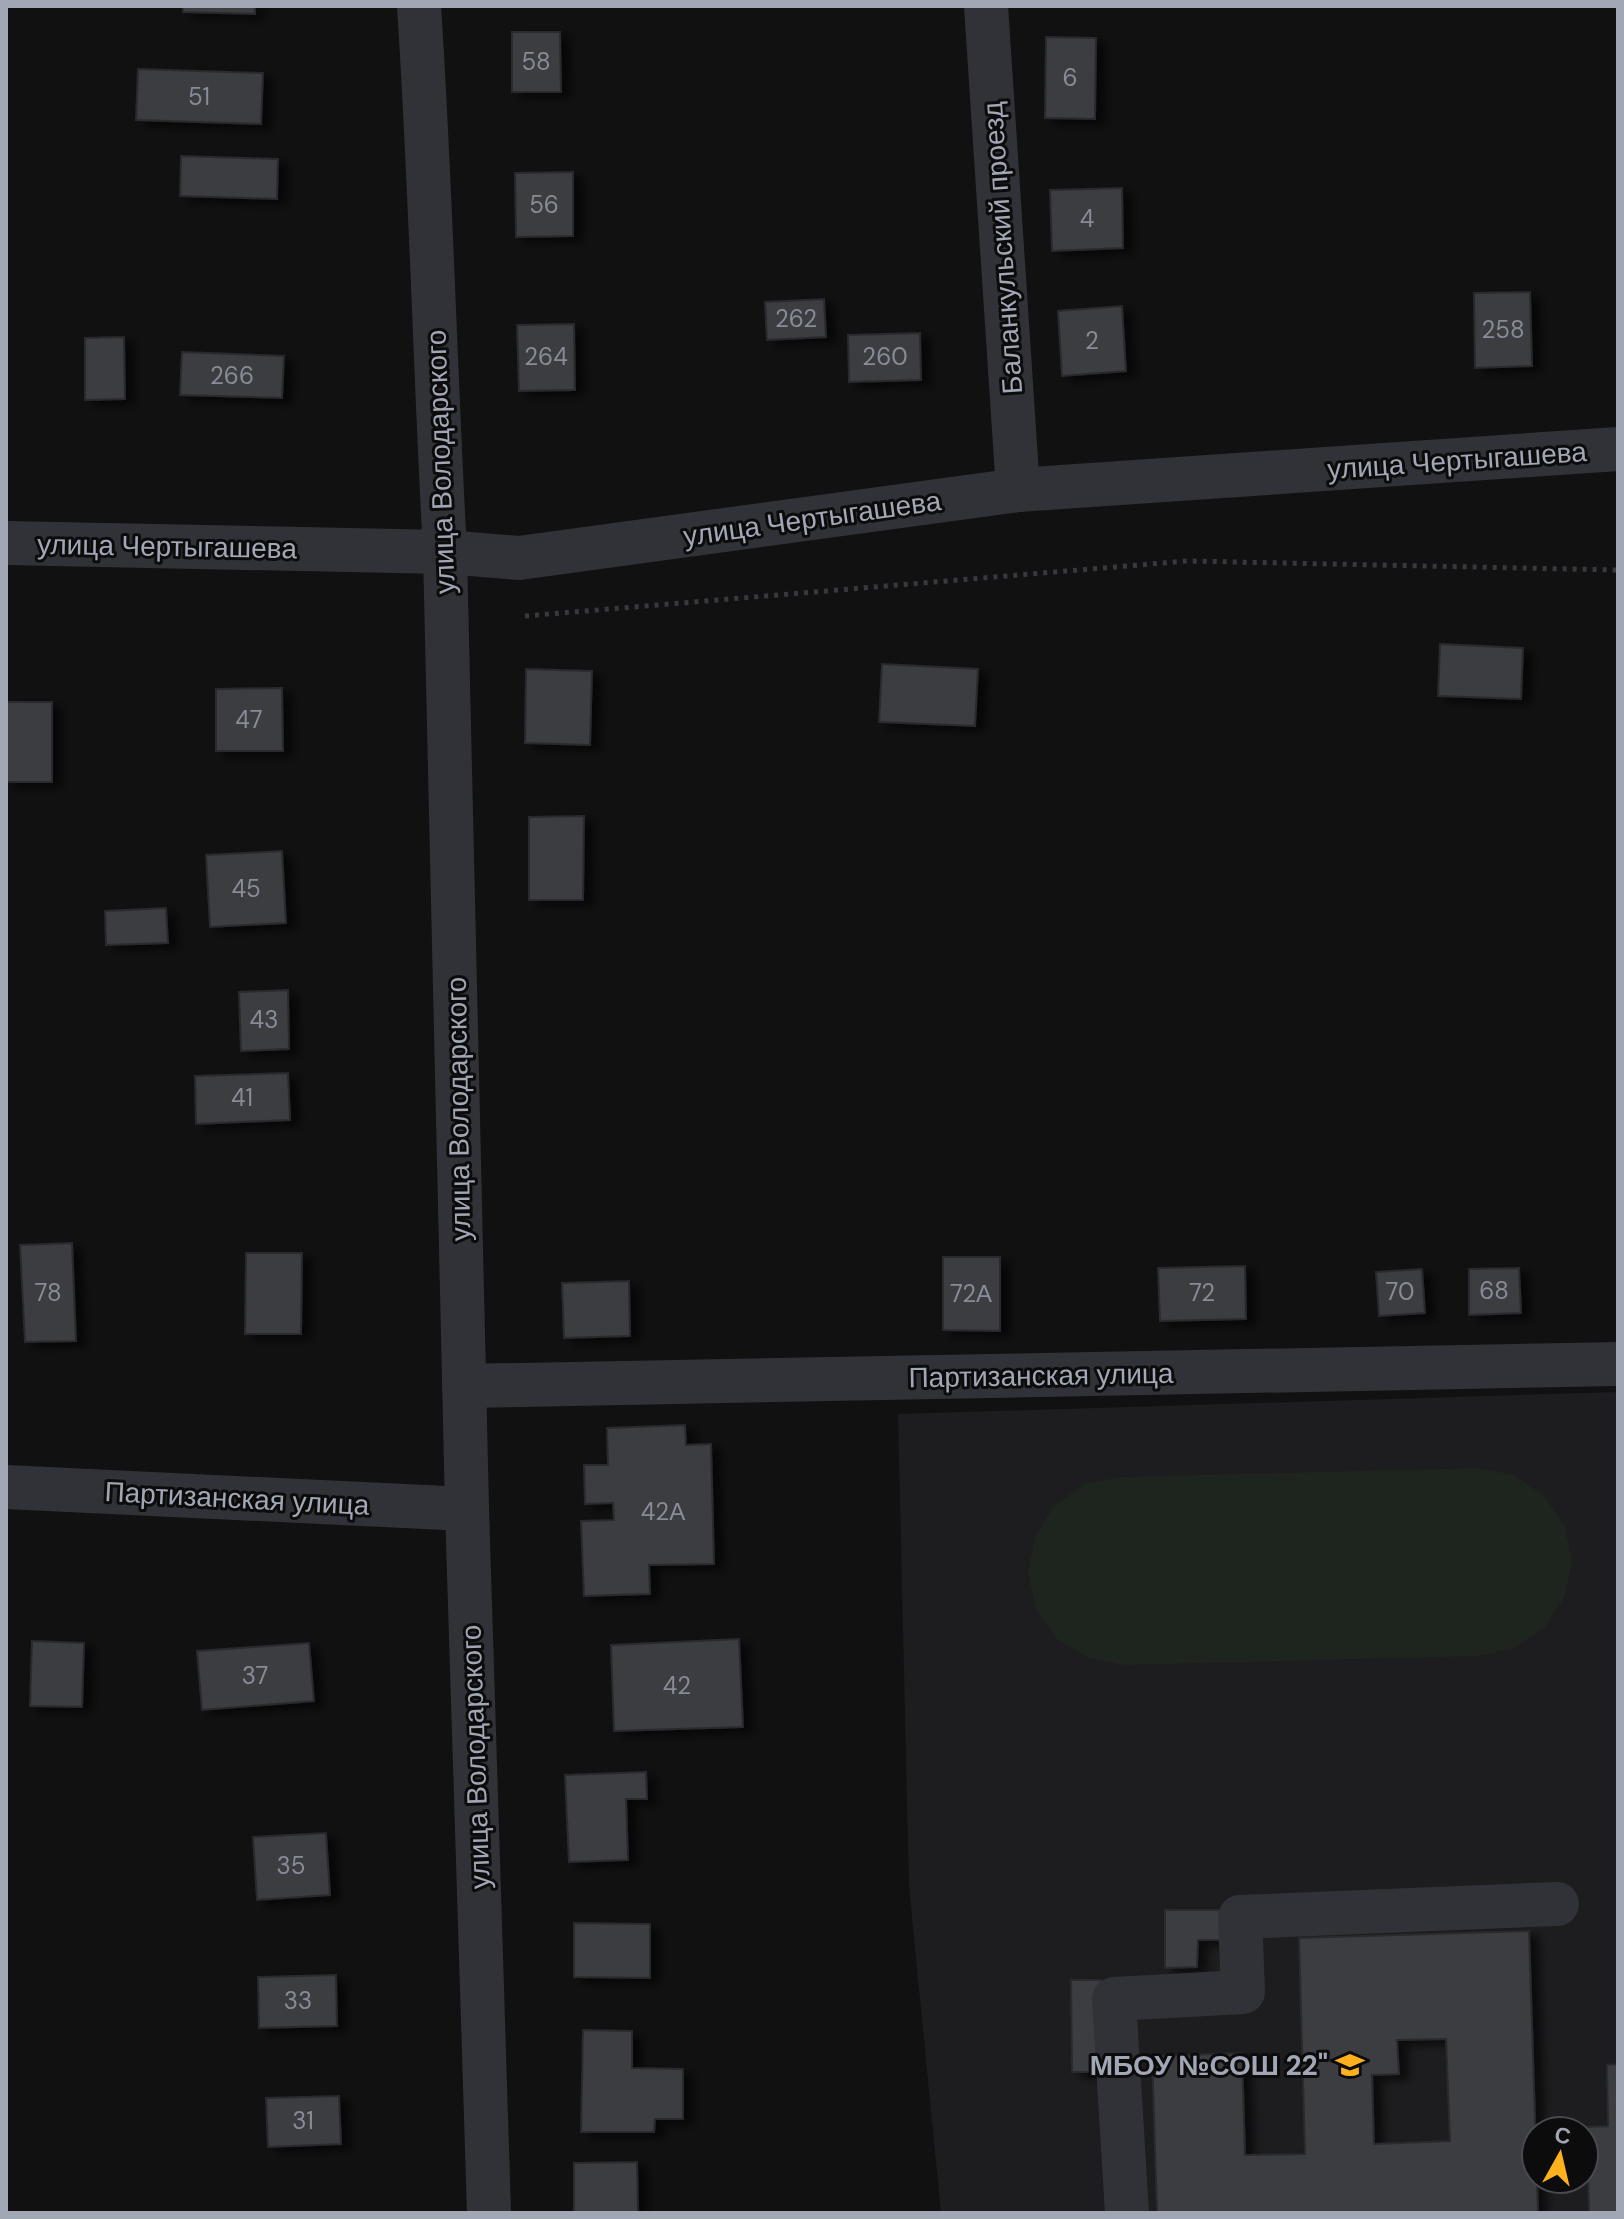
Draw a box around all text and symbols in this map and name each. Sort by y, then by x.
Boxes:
house number: 58 [521,46,551,77]
house number: 6 [1062,62,1078,93]
house number: 51 [188,81,210,112]
street label: Баланкульский проезд [974,101,1031,395]
house number: 56 [529,189,559,220]
house number: 4 [1080,203,1094,234]
house number: 262 [775,303,817,334]
house number: 258 [1481,314,1525,345]
house number: 2 [1085,325,1099,356]
street label: улица Володарского [417,329,464,595]
house number: 264 [524,341,568,372]
house number: 260 [862,341,908,372]
house number: 266 [210,360,254,391]
street label: улица Чертыгашева [1326,433,1588,488]
street label: улица Чертыгашева [681,482,944,555]
street label: улица Чертыгашева [37,526,298,567]
house number: 47 [235,704,263,735]
house number: 45 [231,873,261,904]
street label: улица Володарского [438,976,479,1242]
house number: 43 [250,1004,278,1035]
house number: 41 [231,1082,253,1113]
house number: 68 [1479,1275,1509,1306]
house number: 70 [1386,1276,1414,1307]
house number: 78 [35,1277,62,1308]
house number: 72 [1189,1277,1215,1308]
house number: 72А [950,1278,992,1309]
street label: Партизанская улица [908,1355,1174,1396]
street label: Партизанская улица [104,1473,371,1524]
house number: 42А [641,1496,685,1527]
street label: улица Володарского [452,1624,499,1890]
house number: 37 [242,1660,268,1691]
house number: 42 [663,1670,691,1701]
house number: 35 [277,1850,305,1881]
house number: 33 [284,1985,312,2016]
place label: МБОУ №СОШ 22" [1090,2047,1328,2084]
school or university icon: МБОУ №СОШ 22" [1335,2050,1365,2080]
house number: 31 [292,2105,314,2136]
north arrow [1520,2115,1600,2195]
text: С [1553,2120,1573,2151]

